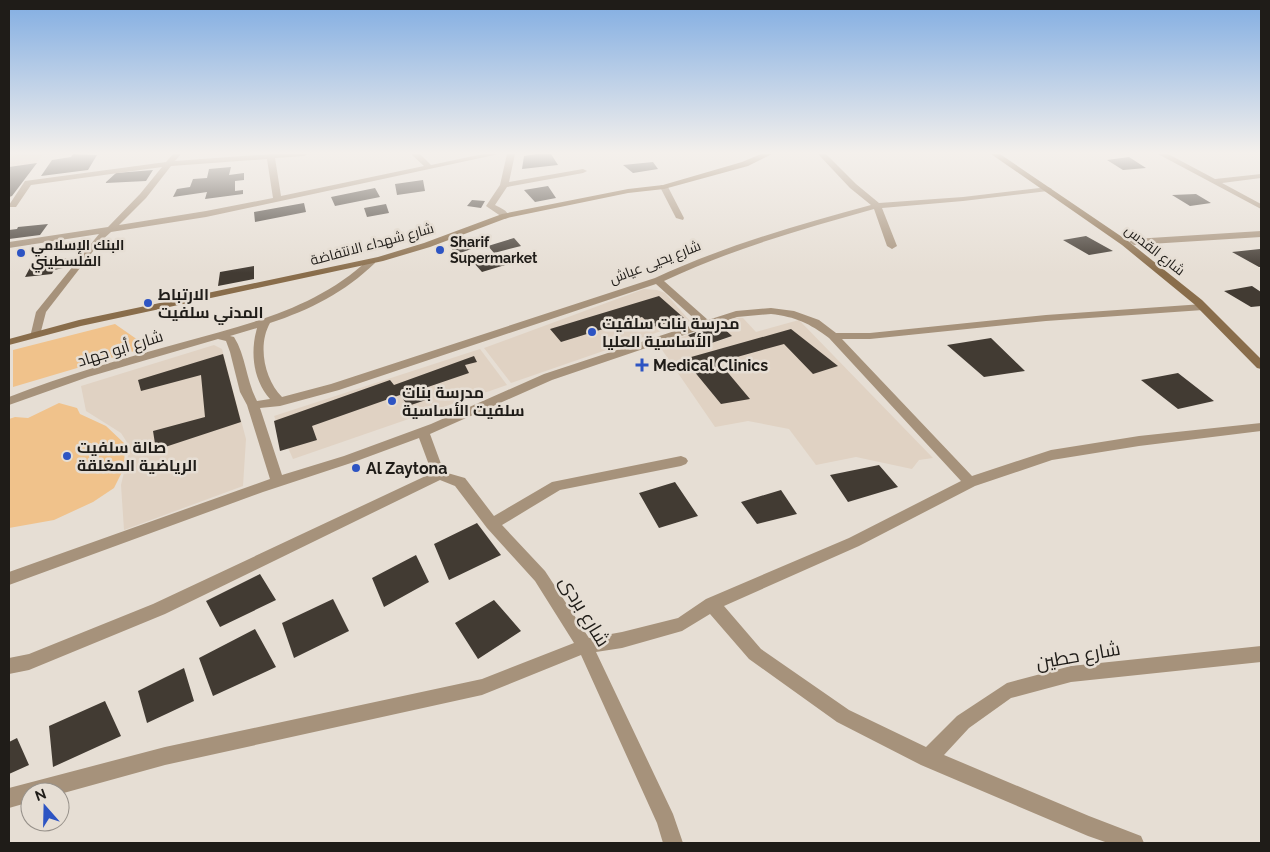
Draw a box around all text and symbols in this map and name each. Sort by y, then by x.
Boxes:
street label: شارع شهداء الانتفاضة [308,220,436,269]
street label: شارع القدس [1121,222,1188,279]
place label: Sharif Supermarket [450,234,538,266]
place label: البنك الإسلامي الفلسطيني [31,237,124,273]
street label: شارع يحيى عياش [607,237,703,288]
marker: Sharif Supermarket [434,244,446,256]
marker: البنك الإسلامي الفلسطيني [15,247,27,259]
place label: الارتباط المدني سلفيت [158,285,263,325]
marker: الارتباط المدني سلفيت [142,297,154,309]
place label: مدرسة بنات سلفيت الأساسية العليا [602,314,740,351]
street label: شارع أبو جهاد [75,326,166,372]
marker: مدرسة بنات سلفيت الأساسية العليا [586,326,598,338]
place label: Medical Clinics [653,356,768,375]
marker: Medical Clinics [635,358,649,372]
place label: مدرسة بنات سلفيت الأساسية [402,383,525,420]
marker: مدرسة بنات سلفيت الأساسية [386,395,398,407]
place label: صالة سلفيت الرياضية المغلقة [77,438,197,475]
marker: صالة سلفيت الرياضية المغلقة [61,450,73,462]
place label: Al Zaytona [366,459,447,478]
marker: Al Zaytona [350,462,362,474]
street label: شارع بردى [553,572,615,652]
street label: شارع حطين [1034,637,1122,676]
north arrow [20,782,70,832]
text: N [33,785,48,804]

